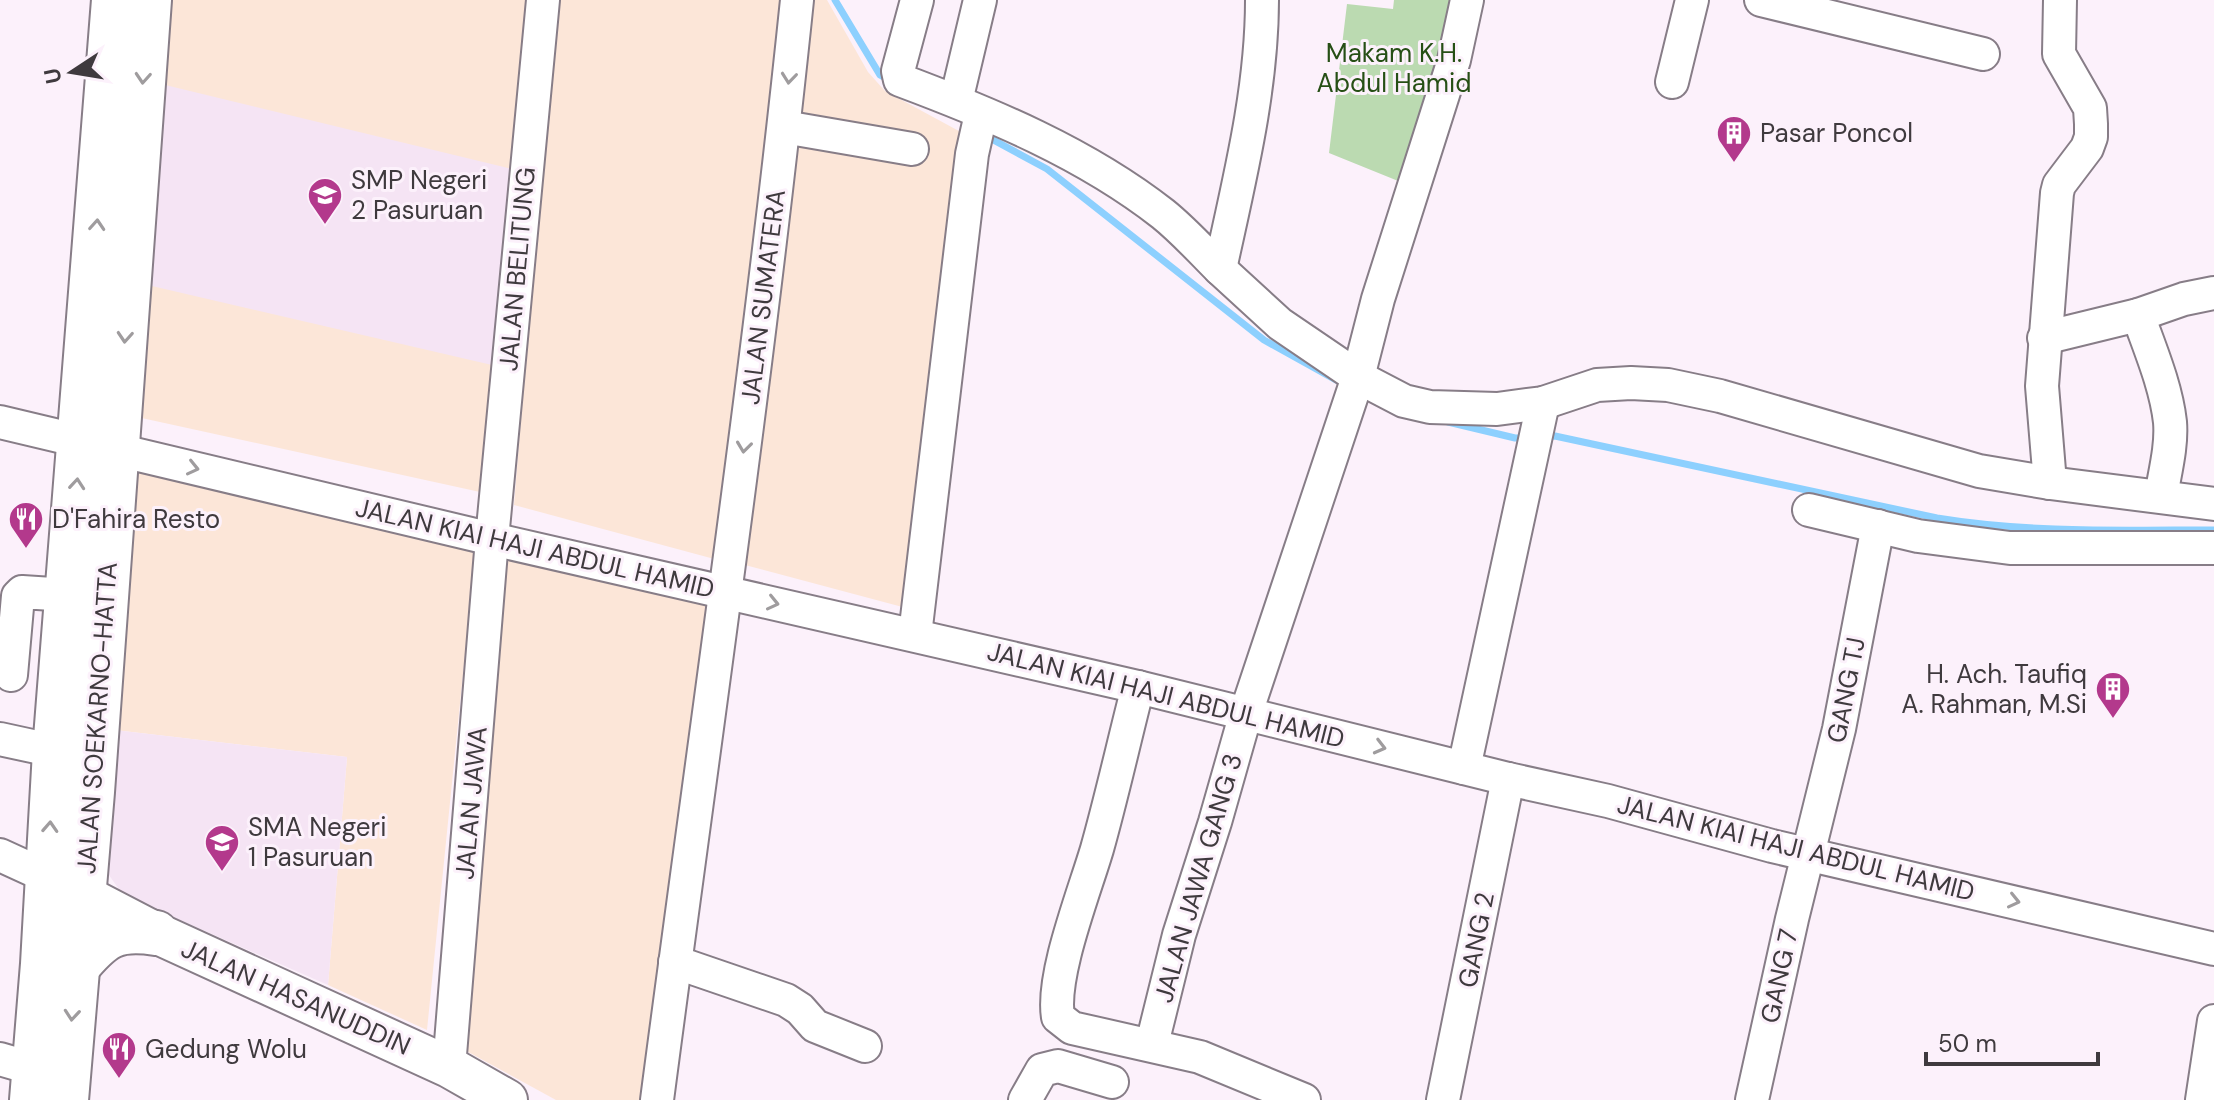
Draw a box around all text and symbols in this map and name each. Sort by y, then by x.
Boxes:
north arrow [32,32,112,112]
park label: Makam K.H. Abdul Hamid [1316,36,1472,100]
text: U [37,66,69,86]
one-way arrow [781,71,798,84]
one-way arrow [135,72,152,85]
building icon: Pasar Poncol [1715,114,1753,164]
place label: Pasar Poncol [1760,116,1913,150]
place label: SMP Negeri 2 Pasuruan [351,163,487,227]
street label: JALAN BELITUNG [491,166,543,372]
school or university icon: SMP Negeri 2 Pasuruan [306,176,344,226]
street label: JALAN SUMATERA [733,187,793,407]
one-way arrow [88,218,105,231]
one-way arrow [117,331,134,344]
one-way arrow [736,440,753,454]
one-way arrow [185,458,199,475]
one-way arrow [68,477,85,490]
street label: JALAN KIAI HAJI ABDUL HAMID [352,490,718,606]
restaurant icon: D'Fahira Resto [7,500,45,550]
place label: D'Fahira Resto [52,502,220,536]
street label: JALAN SOEKARNO-HATTA [69,561,125,875]
one-way arrow [766,594,780,611]
street label: JALAN KIAI HAJI ABDUL HAMID [984,634,1348,756]
street label: GANG TJ [1819,634,1873,746]
place label: H. Ach. Taufiq A. Rahman, M.Si [1901,657,2087,721]
building icon: H. Ach. Taufiq A. Rahman, M.Si [2094,670,2132,720]
street label: JALAN JAWA [447,725,495,881]
one-way arrow [1373,738,1387,755]
street label: JALAN JAWA GANG 3 [1146,750,1250,1006]
street label: JALAN KIAI HAJI ABDUL HAMID [1614,787,1978,909]
place label: SMA Negeri 1 Pasuruan [248,810,386,874]
one-way arrow [42,820,59,833]
school or university icon: SMA Negeri 1 Pasuruan [203,823,241,873]
street label: GANG 2 [1450,889,1502,991]
one-way arrow [2006,892,2020,909]
street label: GANG 7 [1752,926,1806,1026]
street label: JALAN HASANUDDIN [176,931,416,1063]
one-way arrow [64,1009,81,1022]
scale bar [1926,1016,2098,1066]
text: 50 m [1938,1028,1997,1059]
restaurant icon: Gedung Wolu [100,1030,138,1080]
place label: Gedung Wolu [145,1032,307,1066]

